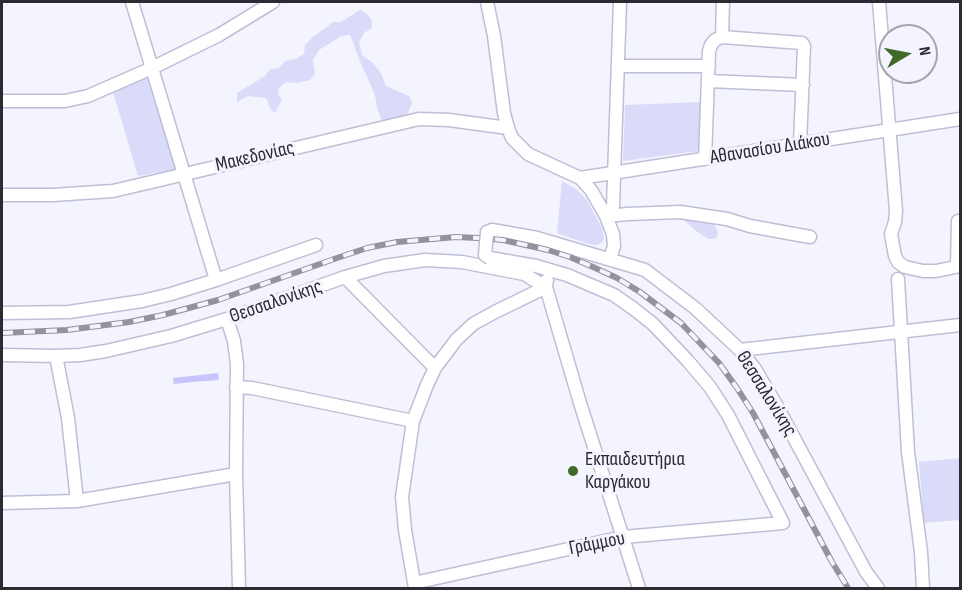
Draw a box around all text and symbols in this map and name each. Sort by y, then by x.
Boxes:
north arrow [878,24,938,84]
text: N [914,45,934,57]
street label: Αθανασίου Διάκου [708,128,832,170]
street label: Μακεδονίας [213,136,297,178]
street label: Θεσσαλονίκης [227,275,325,329]
street label: Θεσσαλονίκης [730,347,802,441]
place label: Εκπαιδευτήρια Καργάκου [585,448,685,495]
marker: Εκπαιδευτήρια Καργάκου [566,464,580,478]
street label: Γράμμου [567,527,627,561]

